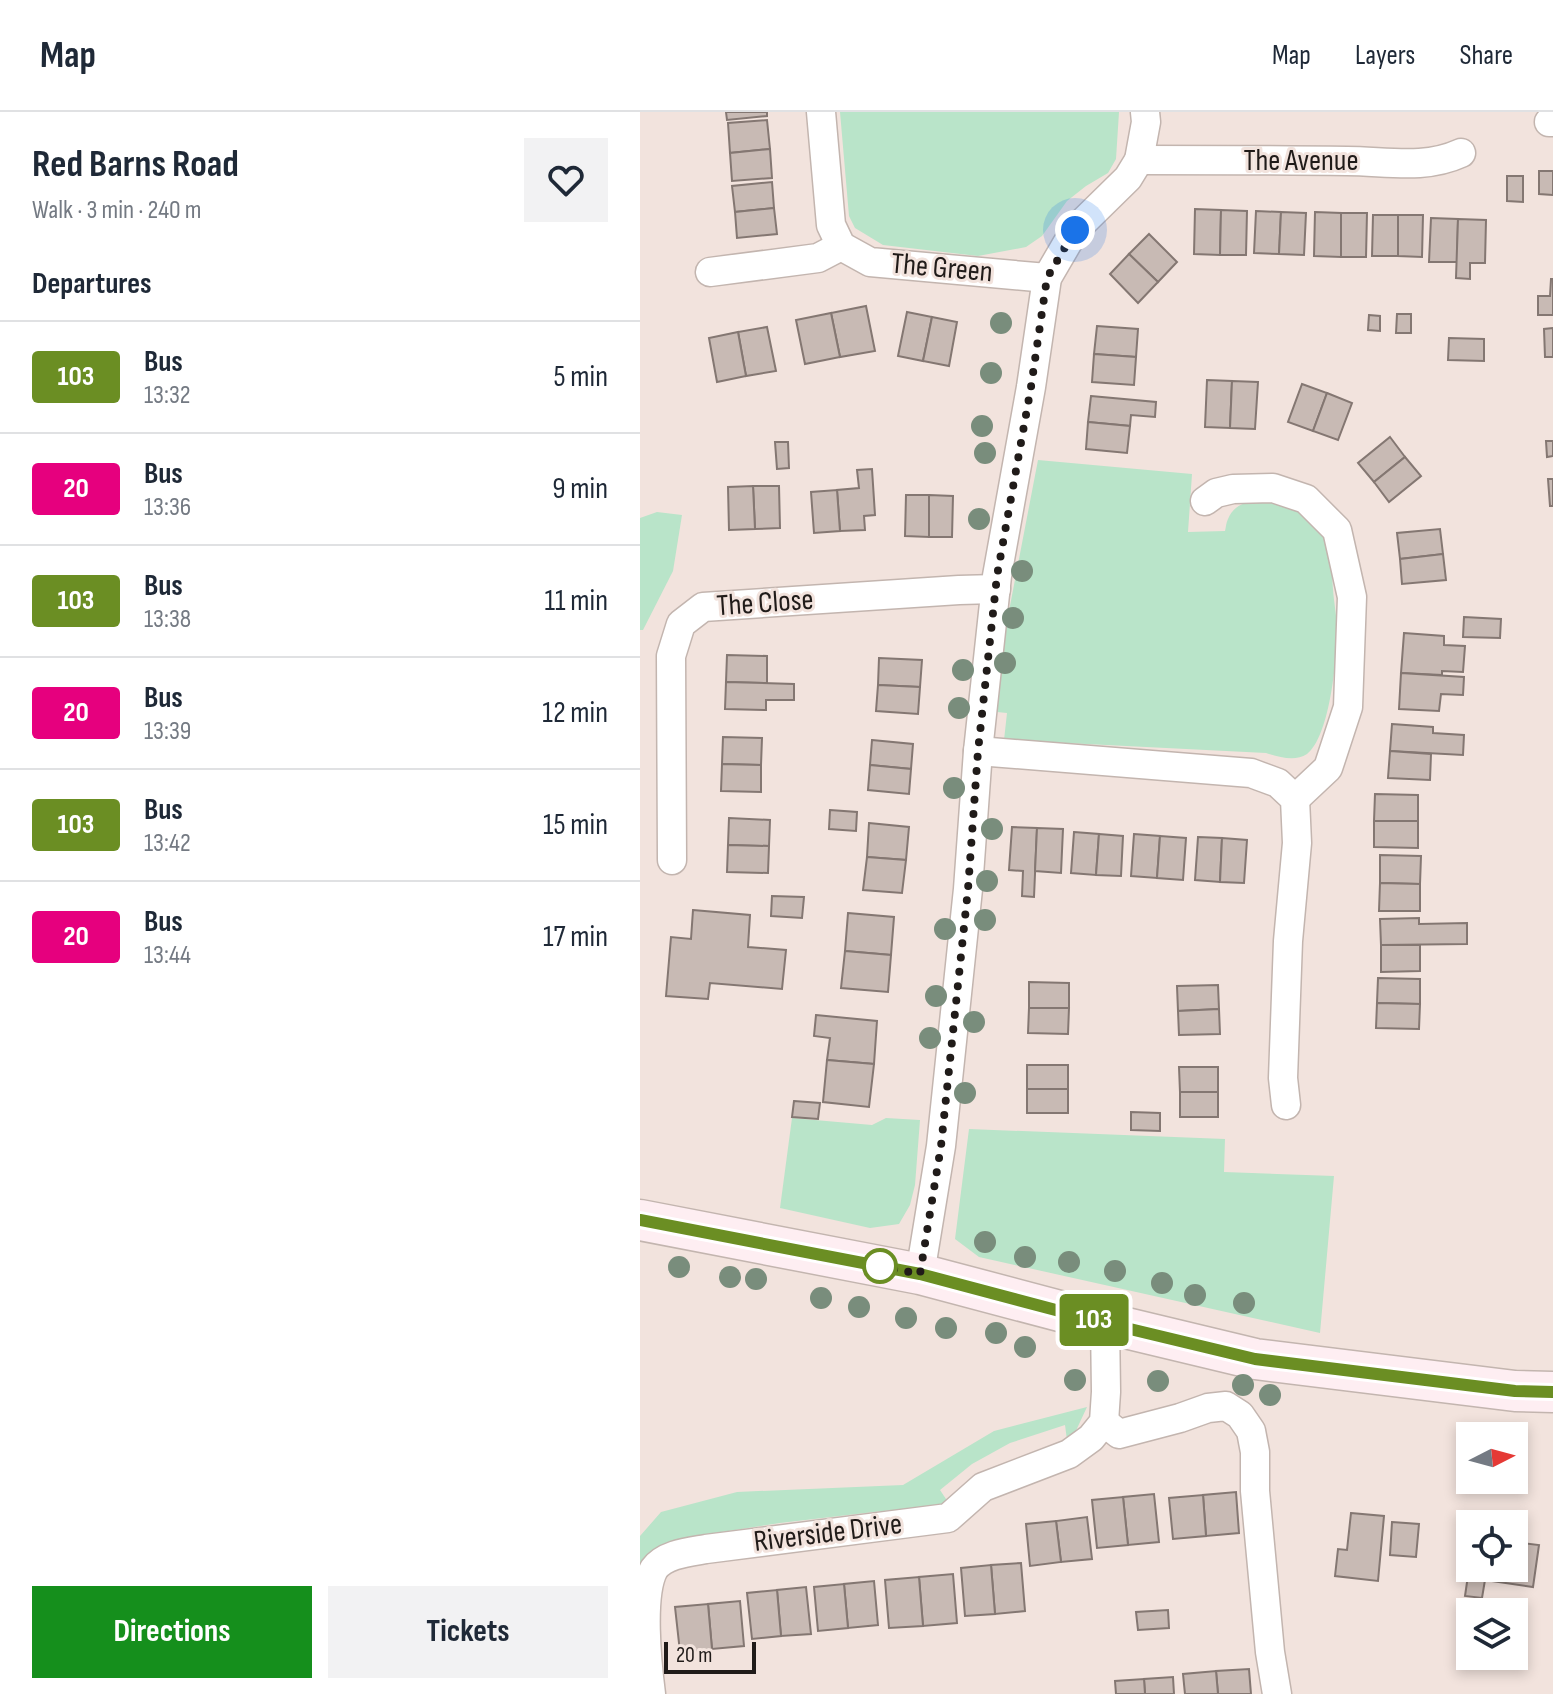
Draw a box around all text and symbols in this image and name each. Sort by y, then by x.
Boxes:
text: Map [40,33,96,78]
text: Map [1272,39,1311,72]
text: Layers [1355,39,1415,72]
text: Share [1459,39,1513,72]
button: heart [524,138,608,222]
text: Red Barns Road [32,142,239,187]
street label: The Avenue [1244,143,1358,179]
text: Walk · 3 min · 240 m [32,195,201,226]
your location [1055,210,1095,250]
street label: The Green [890,246,994,290]
text: Departures [32,266,152,302]
text: Bus [144,344,183,380]
text: 5 min [554,359,608,395]
text: 103 [58,360,94,393]
text: 13:32 [144,380,191,411]
text: Bus [144,456,183,492]
text: 9 min [552,471,608,507]
text: 20 [63,472,89,505]
text: 13:36 [144,492,191,523]
text: Bus [144,568,183,604]
street label: The Close [715,582,815,624]
text: 11 min [545,583,608,619]
text: 103 [58,584,94,617]
text: 13:38 [144,604,191,635]
text: Bus [144,680,183,716]
text: 12 min [542,695,608,731]
text: 20 [63,696,89,729]
text: 13:39 [144,716,191,747]
text: Bus [144,792,183,828]
text: 15 min [543,807,608,843]
text: 103 [58,808,94,841]
text: 13:42 [144,828,191,859]
text: Bus [144,904,183,940]
text: 17 min [543,919,608,955]
text: 20 [63,920,89,953]
text: 13:44 [144,940,191,971]
unlabelled marker [863,1249,897,1283]
line badge: 103 [1048,1294,1140,1346]
text: 103 [1076,1303,1112,1336]
north arrow [1456,1422,1528,1494]
map controls [1456,1422,1528,1670]
street label: Riverside Drive [752,1506,904,1560]
button: locate [1456,1510,1528,1582]
button: Directions [32,1586,312,1678]
button: Tickets [328,1586,608,1678]
button: layers [1456,1598,1528,1670]
scale bar [664,1638,756,1674]
text: 20 m [676,1642,713,1669]

